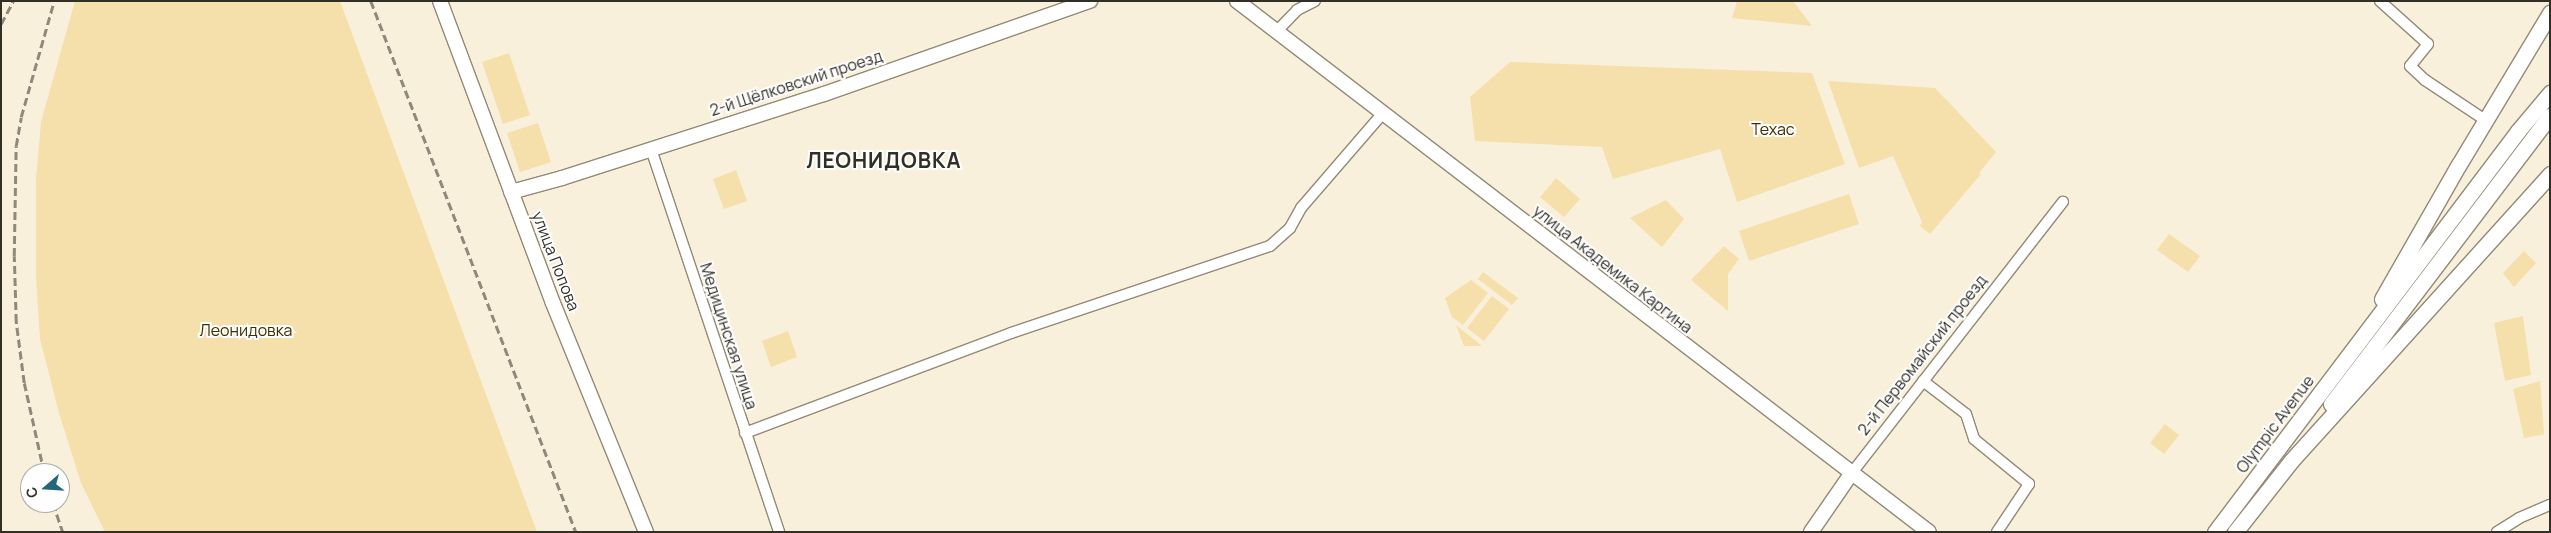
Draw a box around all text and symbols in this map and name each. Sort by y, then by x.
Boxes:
street label: 2-й Щёлковский проезд [707,46,885,120]
park label: Техас [1751,119,1795,139]
district label: ЛЕОНИДОВКА [805,147,963,173]
street label: улица Академика Каргина [1529,201,1697,337]
street label: улица Попова [528,209,584,313]
street label: Медицинская улица [696,260,762,412]
street label: 2-й Первомайский проезд [1853,271,1991,439]
park label: Леонидовка [200,320,292,340]
street label: Olympic Avenue [2232,371,2318,477]
north arrow [20,463,70,513]
text: С [21,485,42,501]

